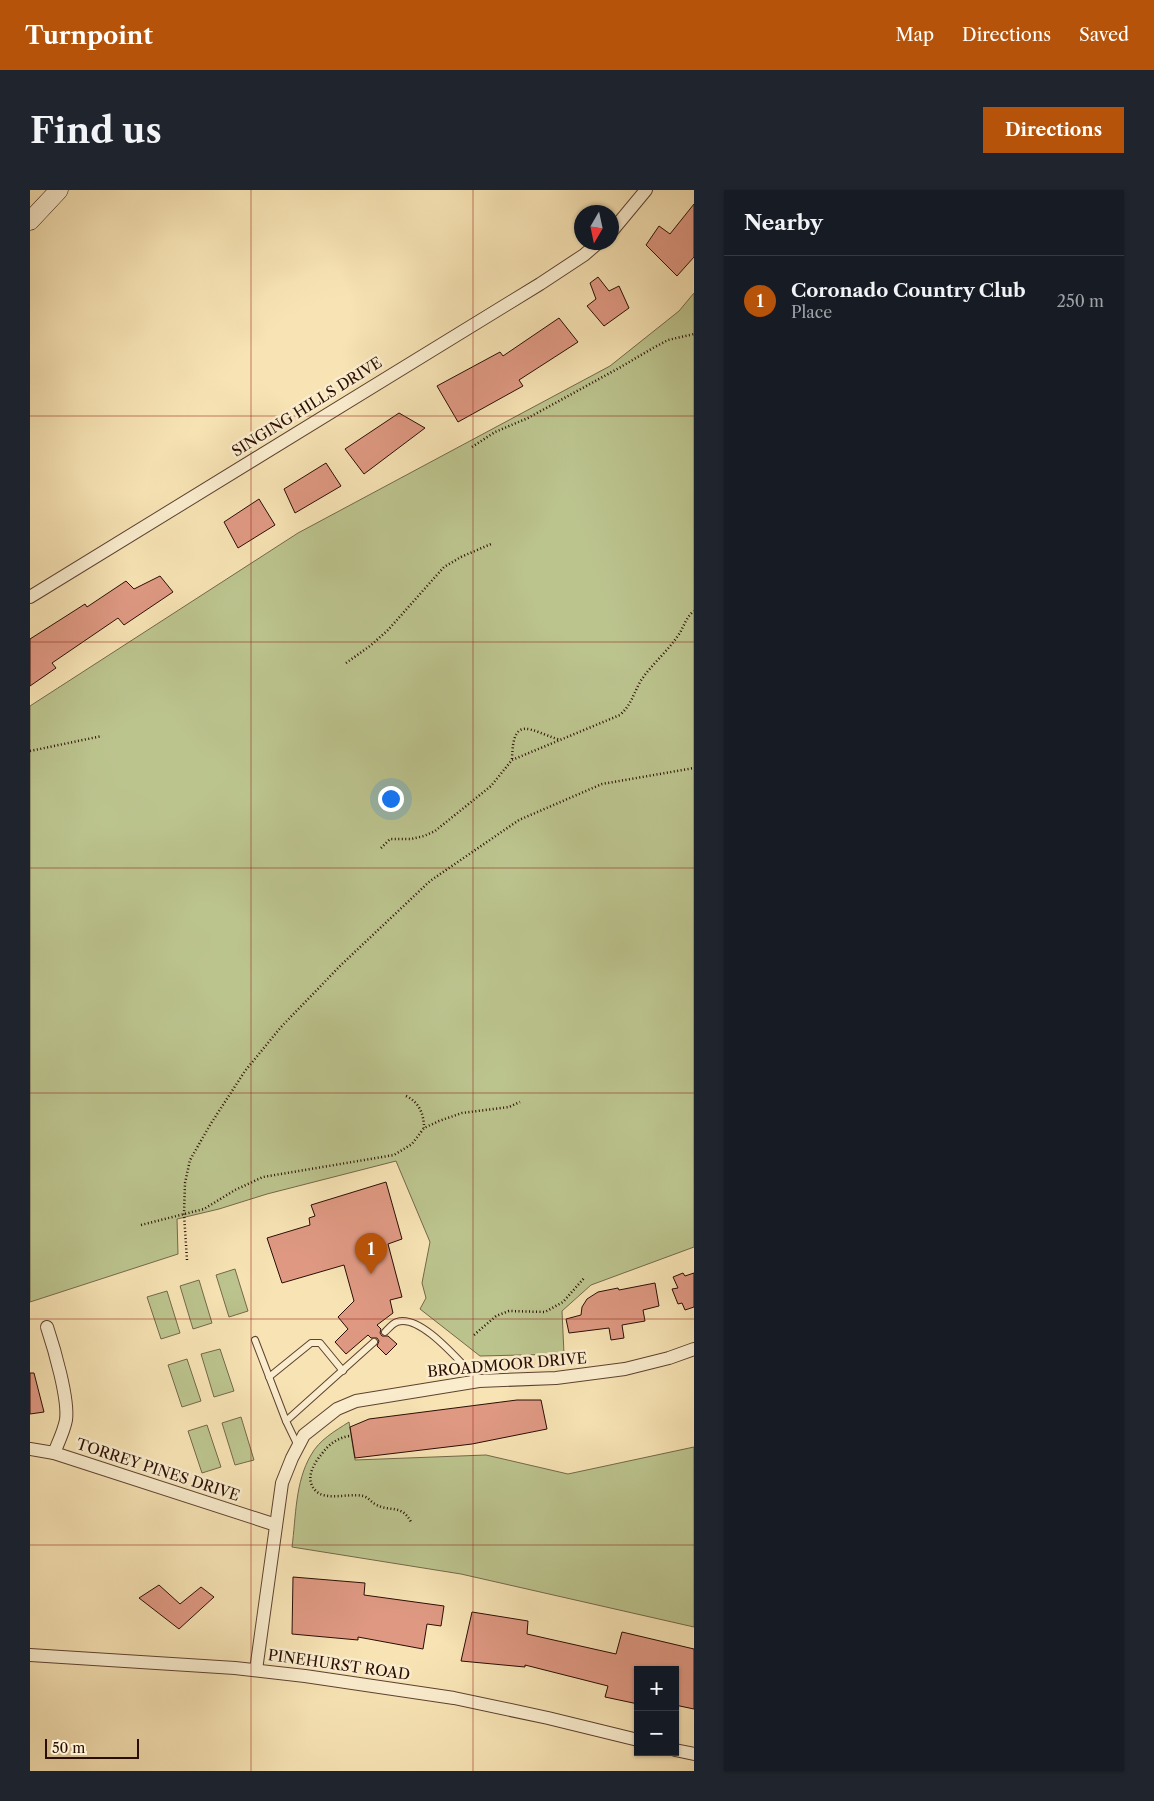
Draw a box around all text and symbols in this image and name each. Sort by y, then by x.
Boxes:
text: Turnpoint [25,21,153,50]
text: Map [895,24,934,46]
text: Directions [962,24,1051,46]
text: Saved [1079,24,1129,46]
button: Directions [983,107,1124,153]
text: Find us [30,109,162,152]
north arrow [574,205,619,250]
text: Nearby [744,210,823,235]
text: Coronado Country Club [791,279,1026,302]
text: 1 [756,291,764,311]
text: 250 m [1057,291,1104,311]
text: Place [791,302,832,322]
street label: SINGING HILLS DRIVE [228,352,385,461]
your location [378,786,404,812]
pin: 1 [355,1233,387,1274]
street label: BROADMOOR DRIVE [426,1348,588,1381]
street label: TORREY PINES DRIVE [74,1434,242,1505]
street label: PINEHURST ROAD [267,1645,411,1684]
map controls [634,1666,679,1756]
button: + [634,1666,679,1711]
button: − [634,1711,679,1756]
scale bar [45,1736,139,1759]
text: 50 m [52,1739,85,1757]

